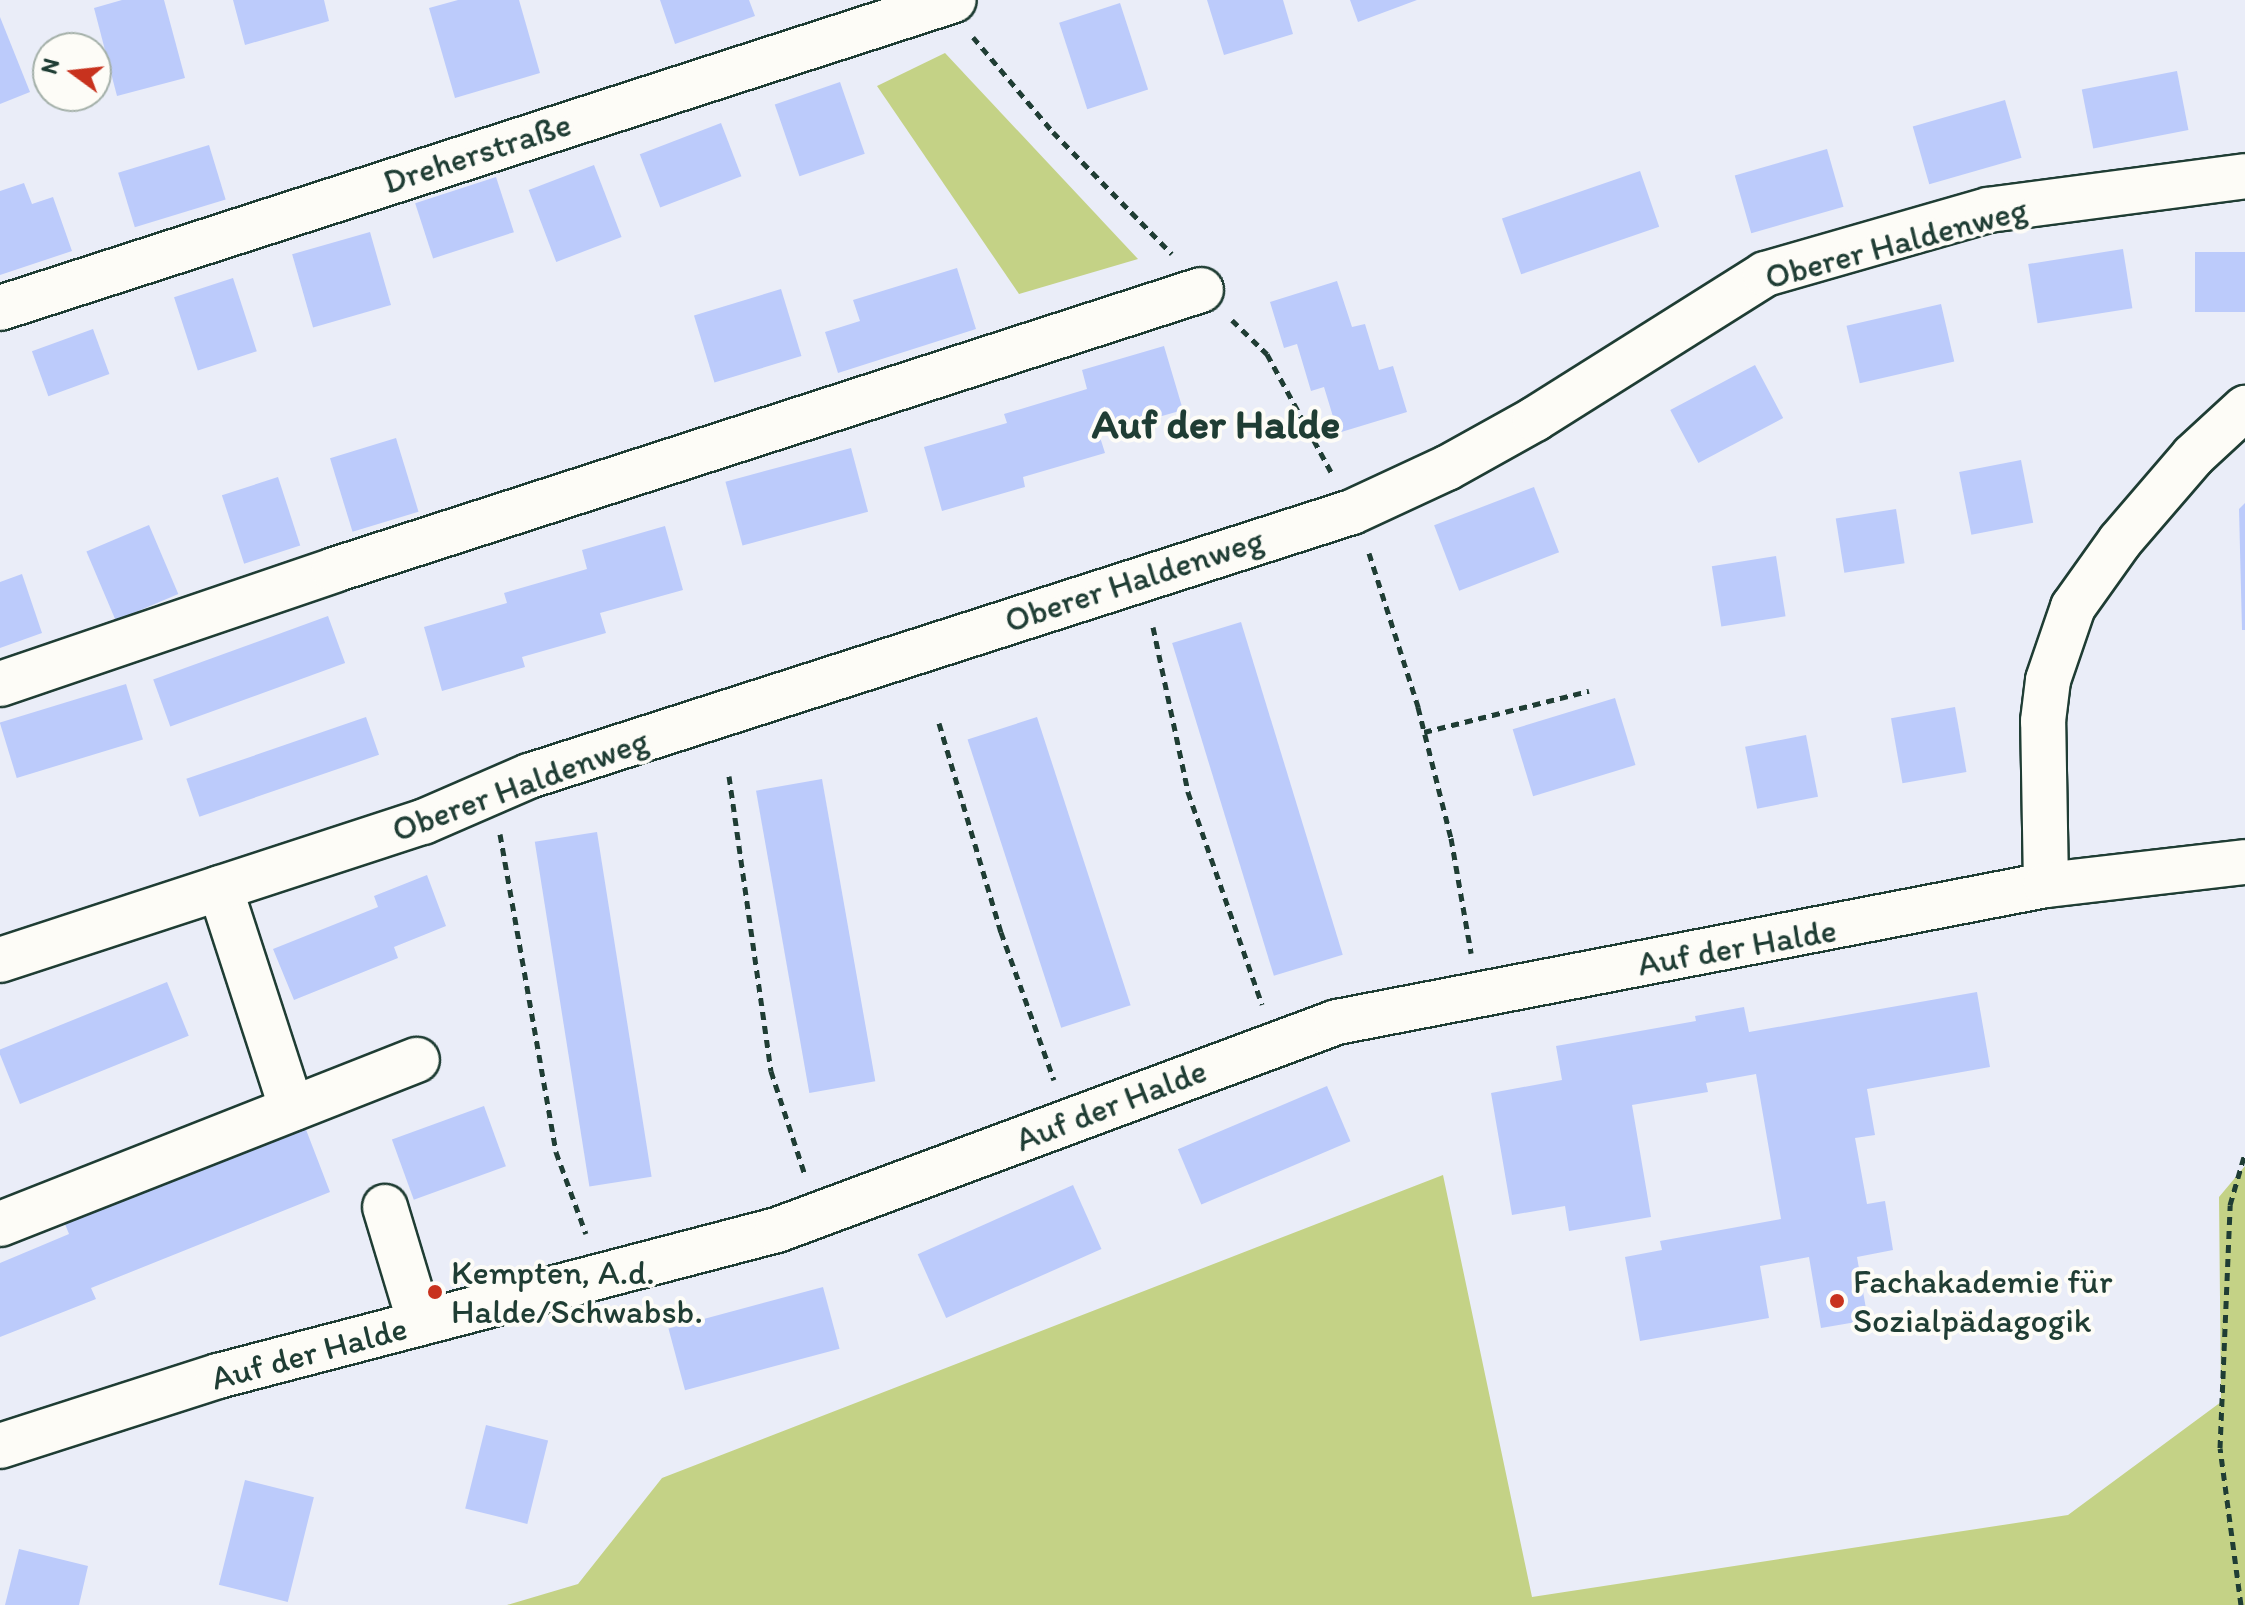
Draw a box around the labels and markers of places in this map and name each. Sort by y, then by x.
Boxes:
place label: Kempten, A.d. Halde/Schwabsb. [451,1252,703,1332]
place label: Fachakademie für Sozialpädagogik [1853,1261,2112,1340]
marker: Kempten, A.d. Halde/Schwabsb. [426,1283,444,1301]
marker: Fachakademie für Sozialpädagogik [1828,1292,1846,1310]

